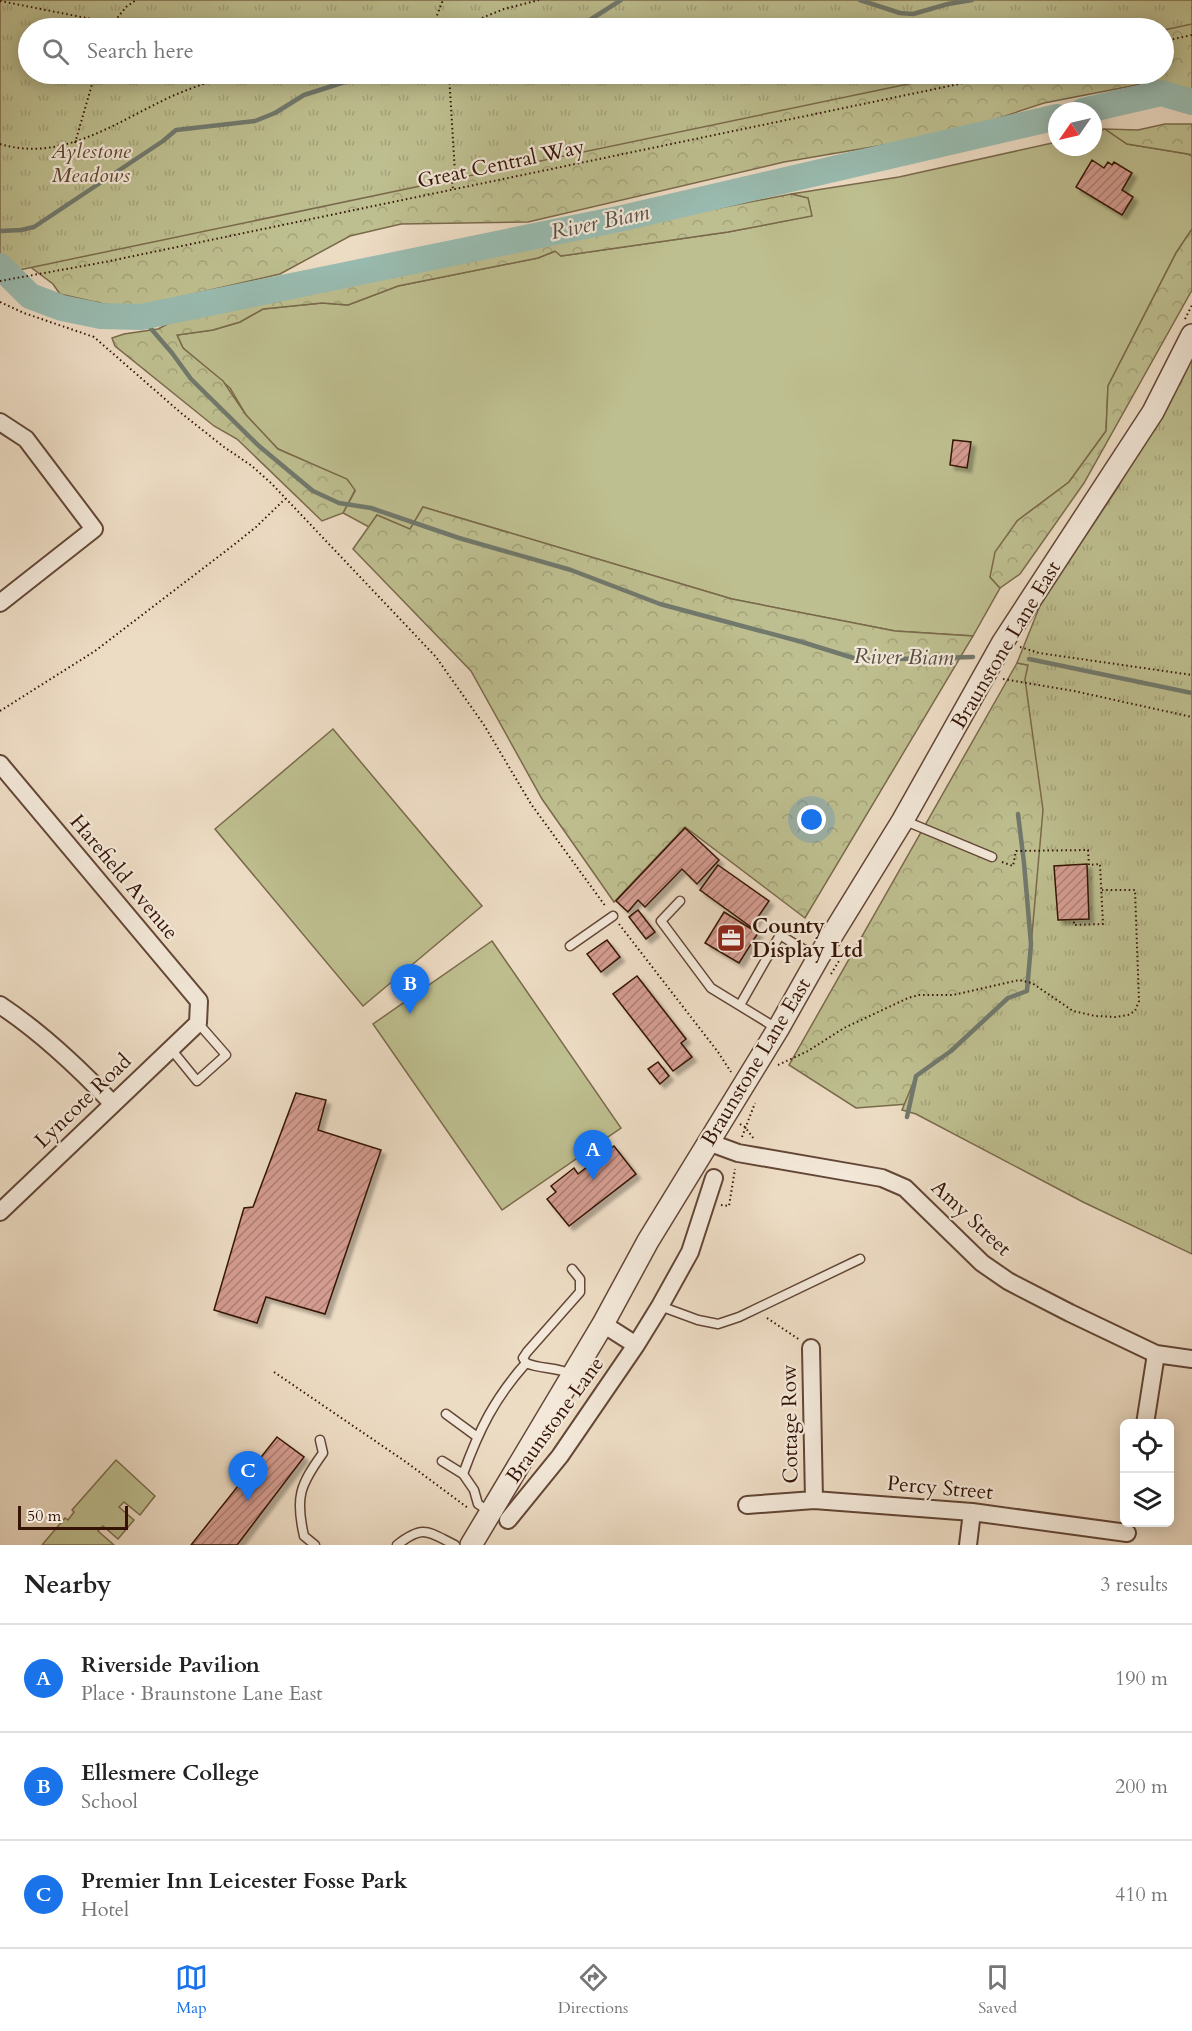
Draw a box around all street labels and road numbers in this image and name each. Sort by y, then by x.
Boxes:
street label: Great Central Way [415,132,587,196]
street label: Braunstone Lane East [944,555,1068,734]
street label: Harefield Avenue [63,808,185,946]
street label: Braunstone Lane East [694,972,818,1151]
street label: Lyncote Road [28,1047,138,1155]
street label: Amy Street [925,1173,1018,1263]
street label: Braunstone Lane [499,1351,611,1489]
street label: Cottage Row [774,1364,806,1484]
street label: Percy Street [886,1469,995,1507]

